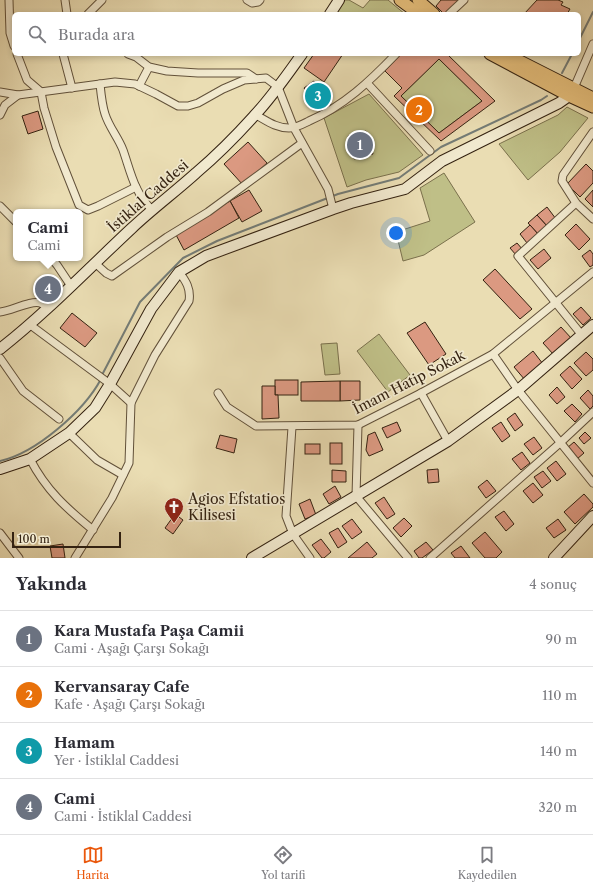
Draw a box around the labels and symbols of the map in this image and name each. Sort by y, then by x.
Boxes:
pin: 3 [305,81,331,111]
pin: 2 [406,95,432,125]
pin: 1 [347,130,373,160]
street label: İstiklal Caddesi [104,156,192,236]
your location [386,223,406,243]
pin: 4 [35,274,61,304]
street label: İmam Hatip Sokak [350,346,469,418]
place label: Agios Efstatios Kilisesi [187,490,285,524]
church icon: Agios Efstatios Kilisesi [163,496,185,524]
scale bar [12,530,121,549]

